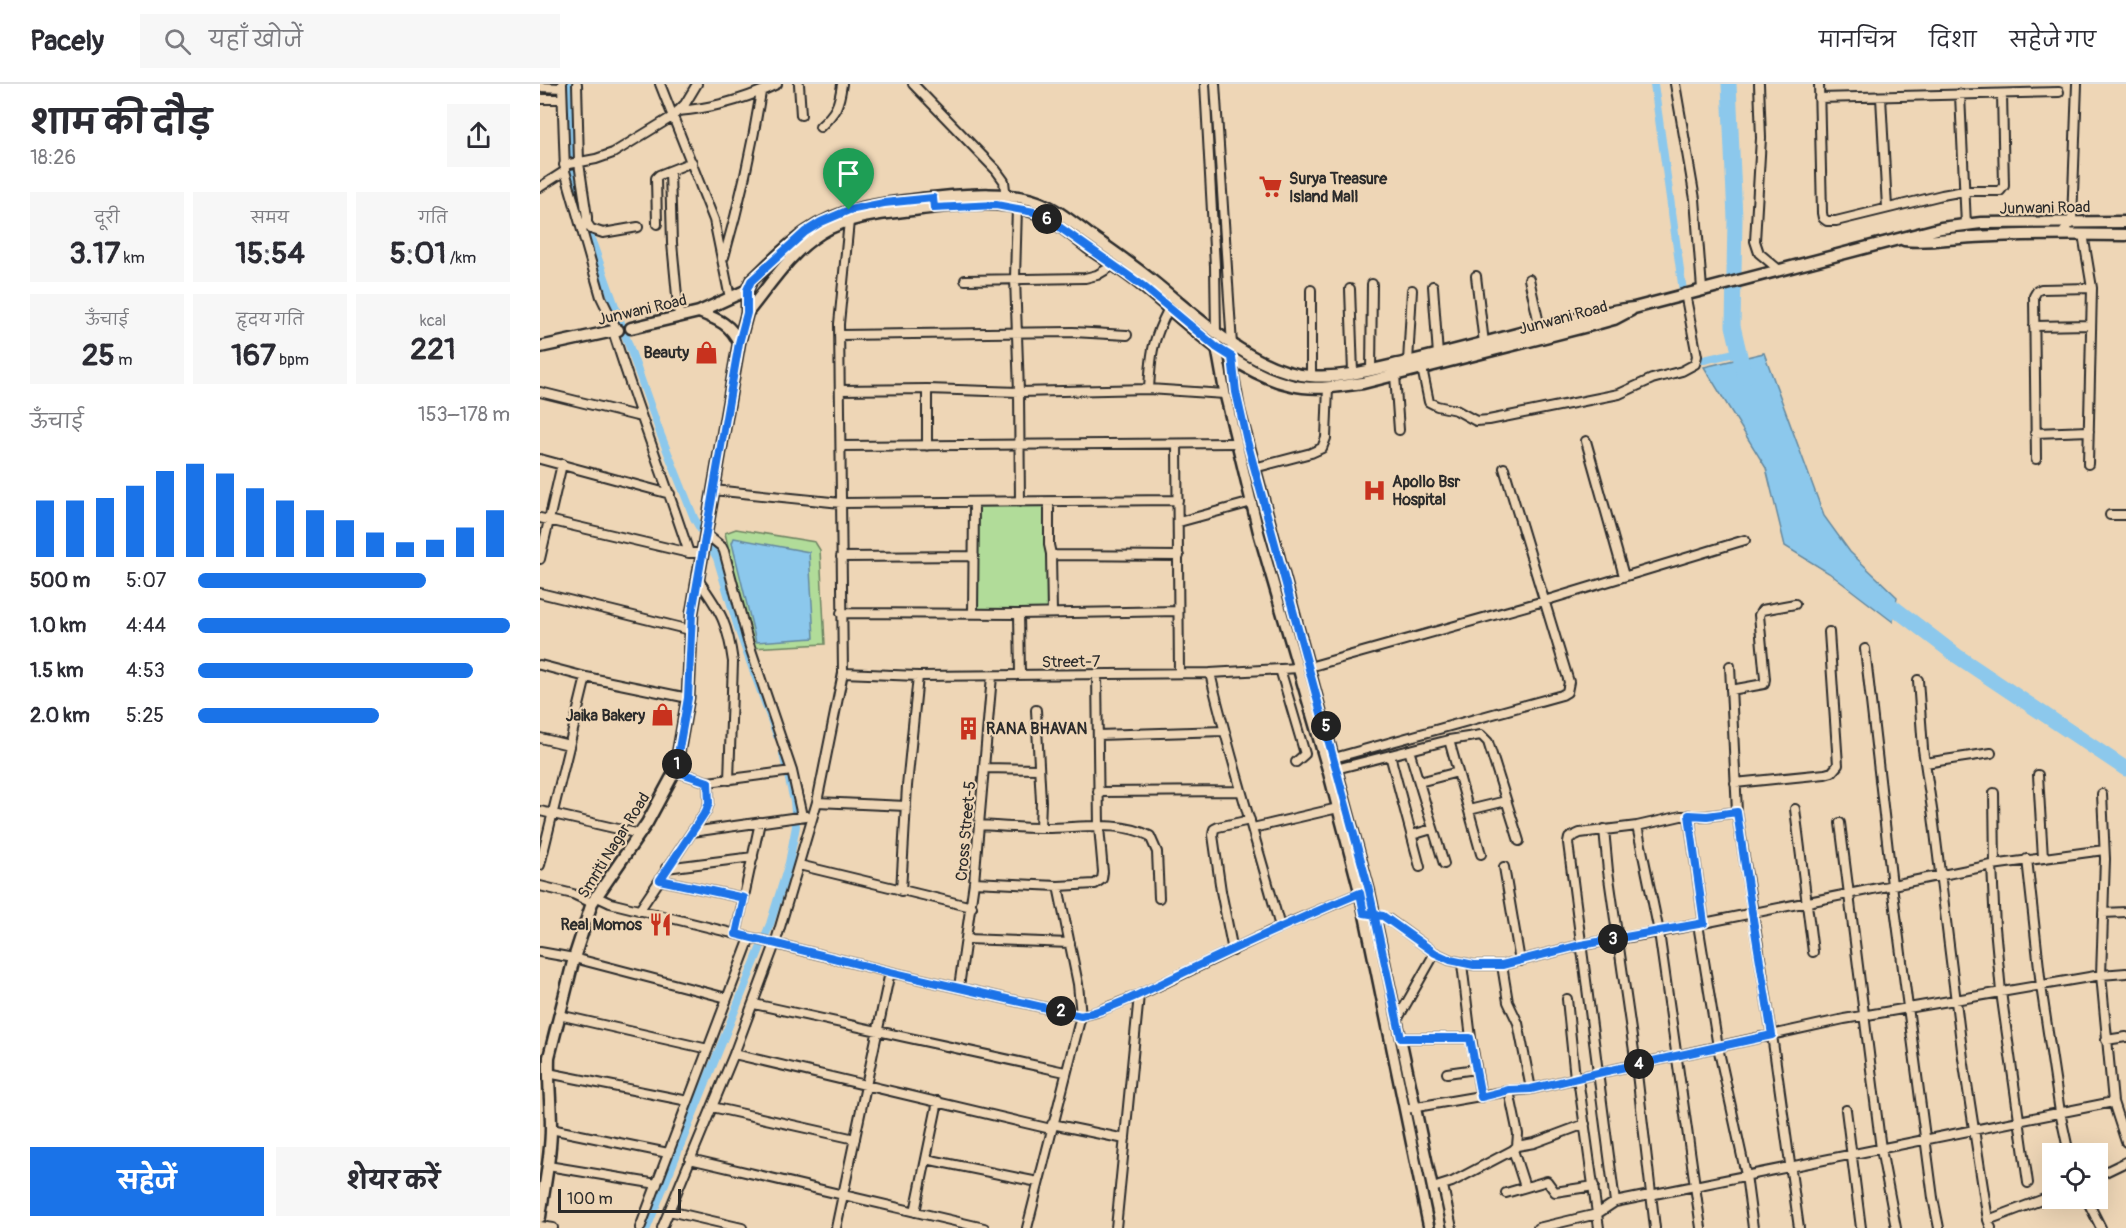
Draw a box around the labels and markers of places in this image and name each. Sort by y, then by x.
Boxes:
pin [823,148,874,210]
place label: Surya Treasure Island Mall [1289,169,1388,207]
supermarket icon: Surya Treasure Island Mall [1258,174,1284,200]
pin: 6 [1032,204,1062,234]
shop icon: Beauty [694,339,720,365]
place label: Beauty [644,343,689,363]
place label: Apollo Bsr Hospital [1392,472,1460,510]
hospital icon: Apollo Bsr Hospital [1361,477,1387,503]
shop icon: Jaika Bakery [650,702,676,728]
place label: Jaika Bakery [566,706,645,726]
pin: 5 [1311,711,1341,741]
building icon: RANA BHAVAN [955,715,981,741]
place label: RANA BHAVAN [986,719,1088,739]
pin: 1 [662,749,692,779]
restaurant icon: Real Momos [647,911,673,937]
place label: Real Momos [561,915,643,935]
pin: 3 [1598,924,1628,954]
pin: 2 [1046,996,1076,1026]
pin: 4 [1624,1049,1654,1079]

